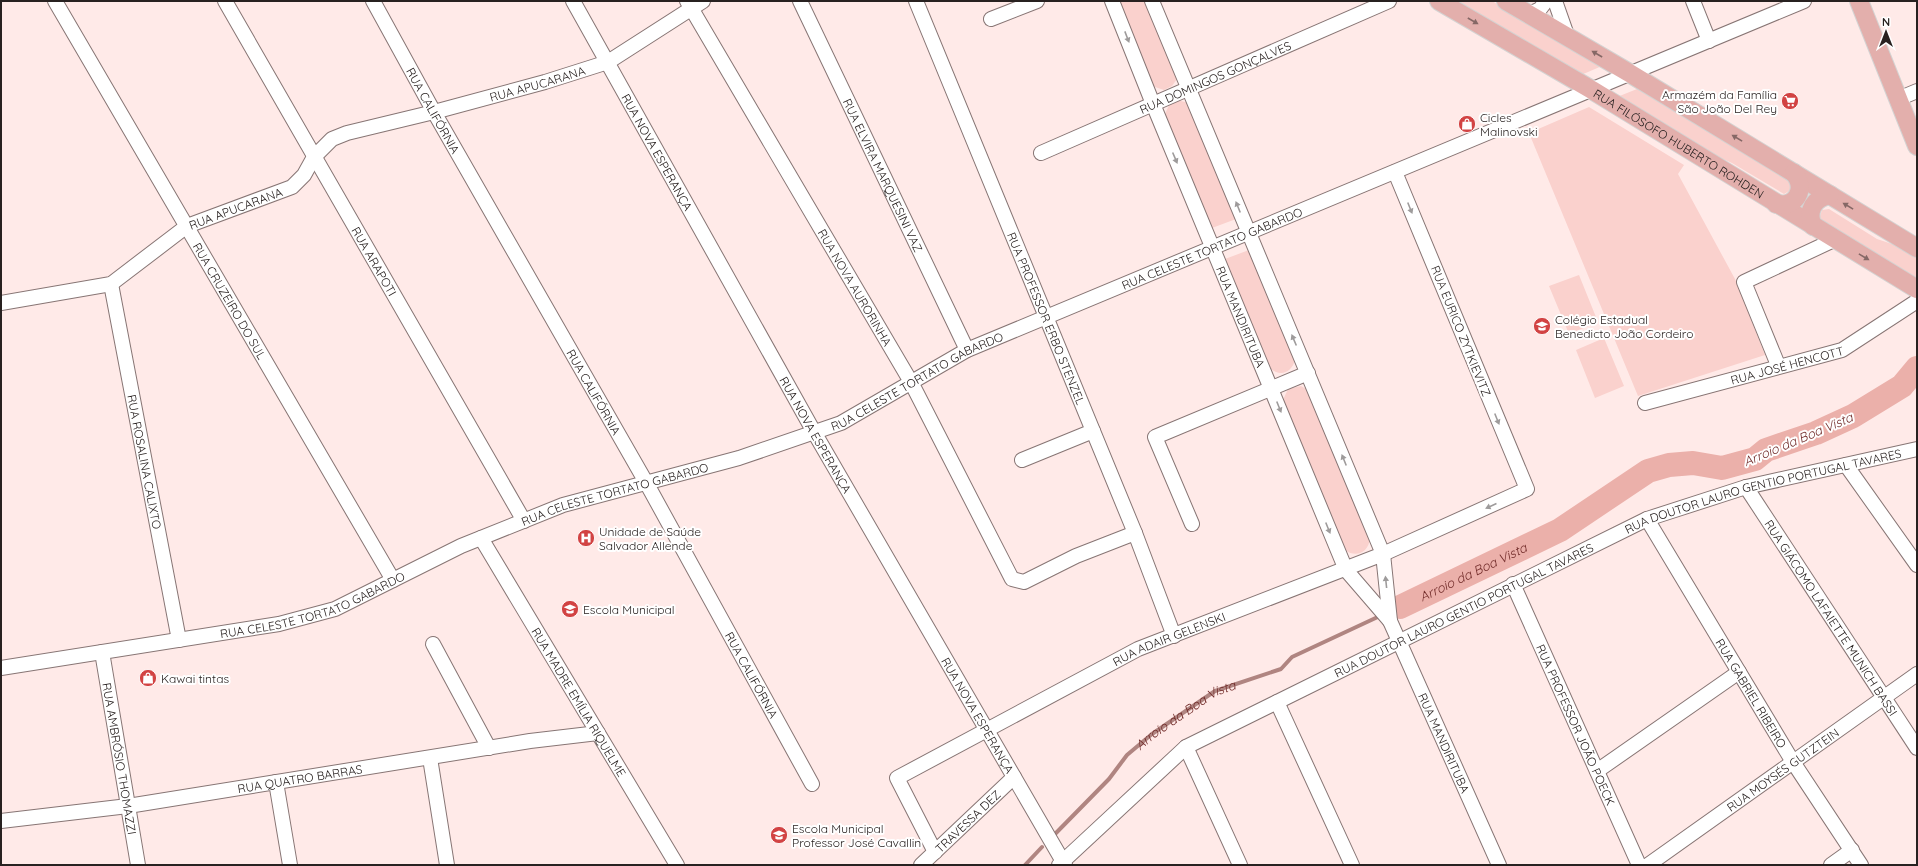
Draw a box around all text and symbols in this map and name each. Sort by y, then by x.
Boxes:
north arrow [1866,12,1906,52]
text: N [1882,15,1890,29]
one-way arrow [1467,17,1478,24]
one-way arrow [1124,32,1130,44]
street label: RUA DOMINGOS GONÇALVES [1137,37,1293,117]
one-way arrow [1591,51,1603,58]
street label: RUA APUCARANA [488,62,587,104]
street label: RUA CALIFÓRNIA [403,65,464,156]
street label: RUA FILÓSOFO HUBERTO ROHDEN [1591,85,1767,201]
place label: Armazém da Família São João Del Rey [1662,87,1777,116]
street label: RUA NOVA ESPERANÇA [619,91,696,213]
supermarket icon: Armazém da Família São João Del Rey [1780,91,1800,111]
street label: RUA ELVIRA MARQUESINI VAZ [840,96,927,255]
place label: Cicles Malinovski [1480,110,1538,139]
shop icon: Cicles Malinovski [1457,114,1477,134]
one-way arrow [1731,135,1743,142]
one-way arrow [1172,152,1178,163]
street label: RUA APUCARANA [187,184,285,232]
one-way arrow [1235,201,1242,213]
one-way arrow [1408,202,1414,214]
one-way arrow [1842,202,1854,209]
street label: RUA CELESTE TORTATO GABARDO [1119,204,1304,292]
street label: RUA ARAPOTI [349,224,400,298]
street label: RUA NOVA AURORINHA [815,226,896,349]
street label: RUA PROFESSOR ERBO STENZEL [1004,230,1089,407]
street label: RUA CRUZEIRO DO SUL [190,240,270,362]
one-way arrow [1858,253,1870,260]
street label: RUA EURICO ZYTKIEVITZ [1428,263,1494,399]
street label: RUA MANDIRITUBA [1213,264,1269,370]
place label: Colégio Estadual Benedicto João Cordeiro [1555,312,1693,341]
school or university icon: Colégio Estadual Benedicto João Cordeiro [1532,316,1552,336]
street label: RUA CELESTE TORTATO GABARDO [829,328,1005,433]
one-way arrow [1291,334,1297,345]
street label: RUA JOSÉ HENCOTT [1729,342,1845,387]
street label: RUA CALIFÓRNIA [564,346,625,437]
street label: RUA NOVA ESPERANÇA [777,374,855,496]
street label: RUA ROSALINA CALIXTO [125,393,165,530]
one-way arrow [1276,402,1282,414]
water label: Arroio da Boa Vista [1741,408,1856,469]
one-way arrow [1495,413,1501,425]
street label: RUA DOUTOR LAURO GENTIO PORTUGAL TAVARES [1622,445,1903,536]
one-way arrow [1340,453,1346,465]
street label: RUA CELESTE TORTATO GABARDO [519,459,710,529]
one-way arrow [1485,502,1497,509]
street label: RUA GIÁCOMO LAFAIETTE MUNICH BASSI [1762,517,1901,718]
one-way arrow [1325,522,1331,533]
place label: Unidade de Saúde Salvador Allende [599,524,701,553]
hospital icon: Unidade de Saúde Salvador Allende [576,528,596,548]
street label: RUA DOUTOR LAURO GENTIO PORTUGAL TAVARES [1331,539,1596,680]
water label: Arroio da Boa Vista [1417,539,1530,605]
street label: RUA CELESTE TORTATO GABARDO [219,568,407,641]
one-way arrow [1382,576,1389,588]
school or university icon: Escola Municipal [560,599,580,619]
place label: Escola Municipal [583,602,675,617]
street label: RUA ADAIR GELENSKI [1110,608,1227,669]
street label: RUA MADRE EMÍLIA RIQUELME [529,625,630,779]
street label: RUA CALIFÓRNIA [722,629,782,721]
street label: RUA GABRIEL RIBEIRO [1713,636,1790,750]
street label: RUA PROFESSOR JOÃO POECK [1533,642,1619,807]
street label: RUA NOVA ESPERANÇA [939,654,1018,776]
shop icon: Kawai tintas [138,668,158,688]
place label: Kawai tintas [161,671,229,686]
water label: Arroio da Boa Vista [1132,676,1239,753]
street label: RUA AMBRÓSIO THOMAZZI [100,681,140,836]
street label: RUA MANDIRITUBA [1416,690,1473,795]
street label: RUA MOYSÉS GUTZTEIN [1724,725,1842,814]
street label: RUA QUATRO BARRAS [236,761,364,796]
street label: TRAVESSA DEZ [932,786,1004,856]
place label: Escola Municipal Professor José Cavallin [792,821,921,850]
school or university icon: Escola Municipal Professor José Cavallin [769,825,789,845]

